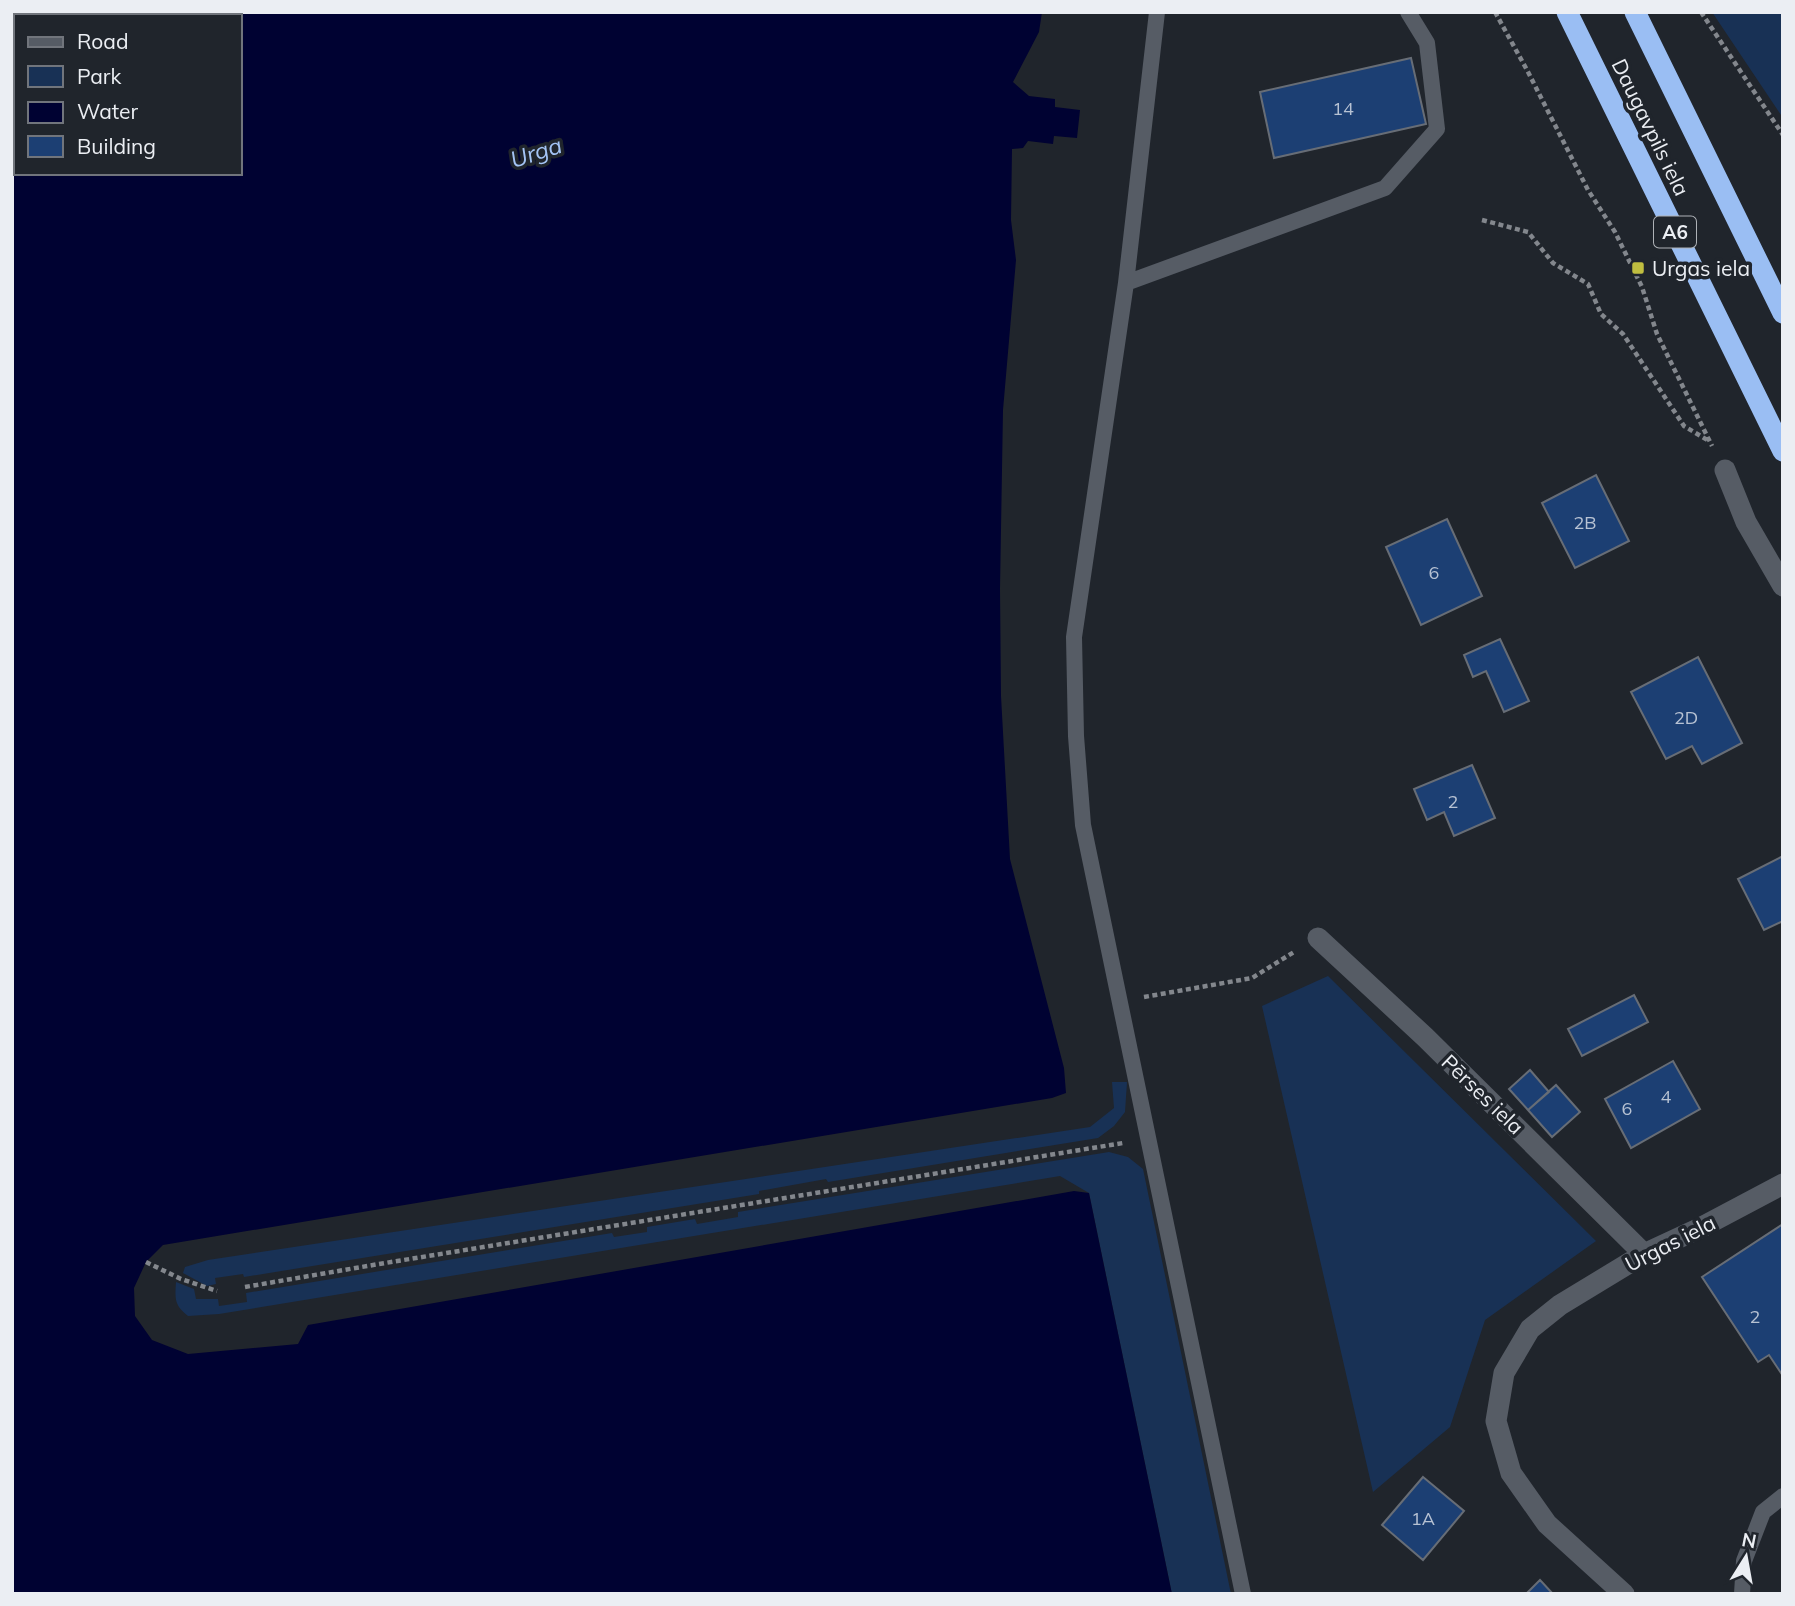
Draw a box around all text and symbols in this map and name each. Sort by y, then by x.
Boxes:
legend [14,14,242,175]
text: Road [77,28,128,54]
street label: Daugavpils iela [1607,54,1695,200]
text: Park [77,63,121,89]
house number: 14 [1332,97,1354,120]
text: Water [77,98,138,124]
water label: Urga [506,130,566,174]
text: Building [77,133,156,159]
road number: A6 [1654,216,1696,248]
place label: Urgas iela [1652,255,1750,281]
marker: Urgas iela [1630,260,1646,276]
house number: 2B [1573,511,1597,534]
house number: 6 [1429,561,1439,584]
house number: 2D [1674,706,1698,729]
house number: 2 [1448,790,1458,813]
street label: Pērses iela [1437,1049,1529,1139]
house number: 4 [1661,1085,1672,1108]
house number: 6 [1622,1097,1632,1120]
street label: Urgas iela [1620,1209,1720,1277]
house number: 2 [1750,1305,1760,1328]
house number: 1A [1411,1507,1435,1530]
north arrow [1711,1522,1781,1592]
text: N [1740,1527,1759,1553]

